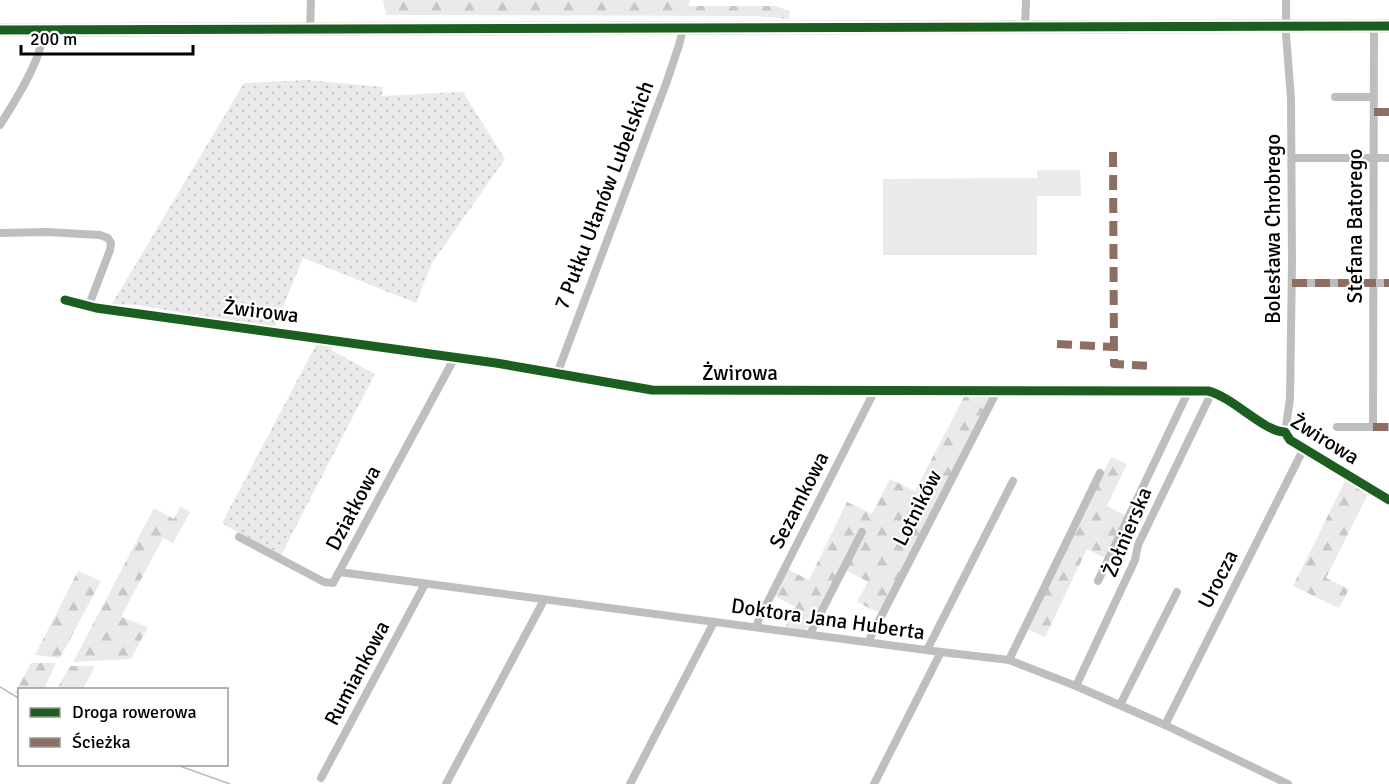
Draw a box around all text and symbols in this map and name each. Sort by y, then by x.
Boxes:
scale bar [21,18,194,56]
text: 200 m [30,28,77,50]
street label: 7 Pułku Ułanów Lubelskich [548,77,660,313]
street label: Bolesława Chrobrego [1260,134,1286,324]
street label: Stefana Batorego [1342,149,1368,303]
street label: Żwirowa [222,293,300,329]
street label: Żwirowa [702,360,778,386]
street label: Żwirowa [1286,408,1364,470]
street label: Sezamkowa [763,447,835,553]
street label: Działkowa [320,461,386,555]
street label: Lotników [887,466,947,550]
street label: Żołnierska [1096,483,1158,581]
street label: Urocza [1192,545,1244,613]
street label: Doktora Jana Huberta [729,593,927,645]
street label: Rumiankowa [319,616,395,730]
legend [18,688,228,766]
text: Droga rowerowa [72,701,197,723]
text: Ścieżka [72,731,131,753]

